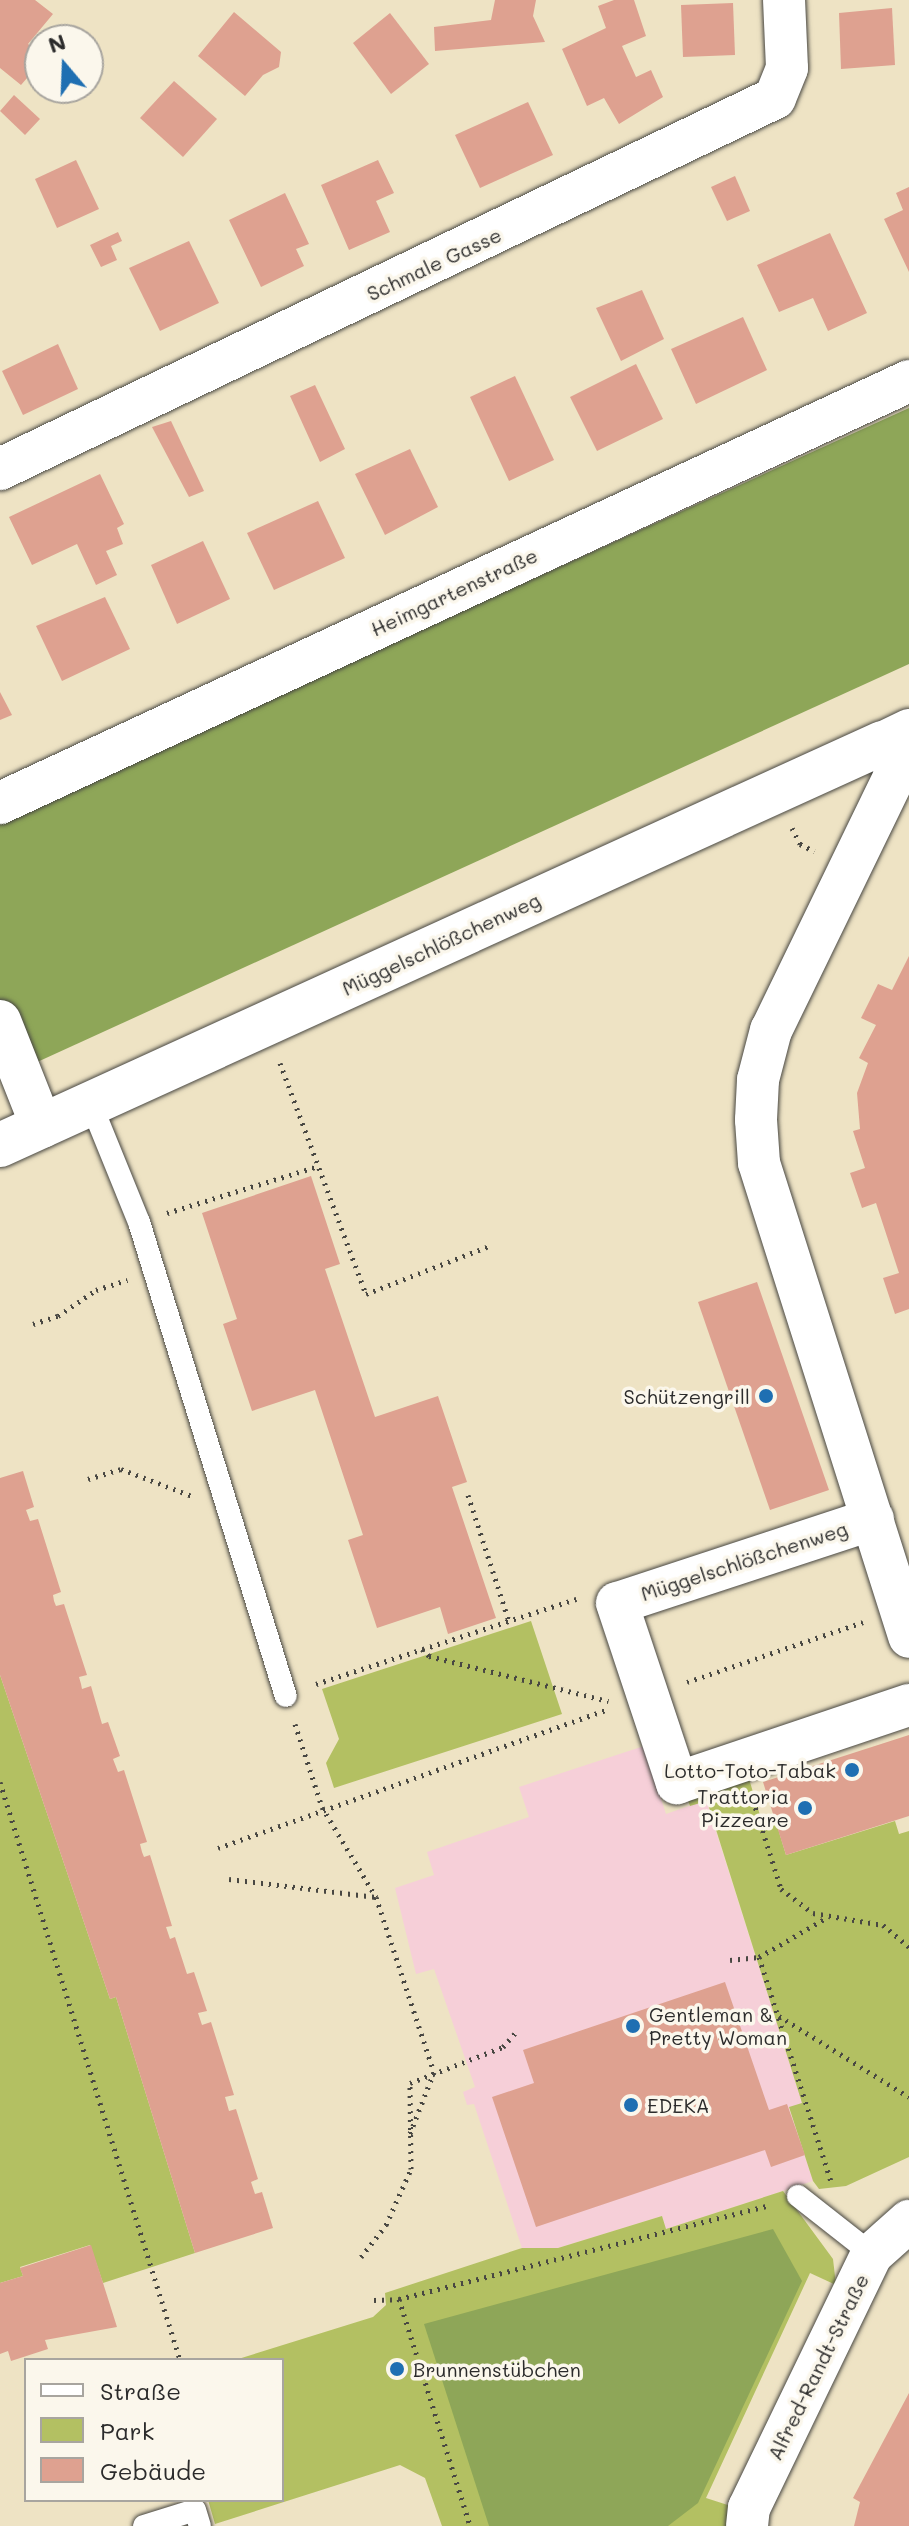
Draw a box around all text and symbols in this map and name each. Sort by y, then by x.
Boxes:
north arrow [24,24,104,104]
text: N [44,26,69,59]
street label: Schmale Gasse [363,222,505,306]
street label: Heimgartenstraße [367,543,541,641]
street label: Müggelschlößchenweg [338,888,544,1000]
place label: Schützengrill [624,1384,750,1408]
marker: Schützengrill [757,1387,775,1405]
street label: Müggelschlößchenweg [638,1516,850,1606]
place label: Lotto-Toto-Tabak [664,1758,836,1782]
marker: Lotto-Toto-Tabak [843,1761,861,1779]
place label: Trattoria Pizzeare [697,1784,789,1831]
marker: Trattoria Pizzeare [796,1799,814,1817]
place label: Gentleman & Pretty Woman [649,2002,787,2049]
marker: Gentleman & Pretty Woman [624,2017,642,2035]
place label: EDEKA [647,2093,710,2117]
marker: EDEKA [622,2096,640,2114]
street label: Alfred-Randt-Straße [762,2270,874,2464]
place label: Brunnenstübchen [413,2357,581,2381]
legend [24,2358,284,2502]
marker: Brunnenstübchen [388,2360,406,2378]
text: Straße [100,2375,181,2406]
text: Park [100,2415,154,2446]
text: Gebäude [100,2455,206,2486]

